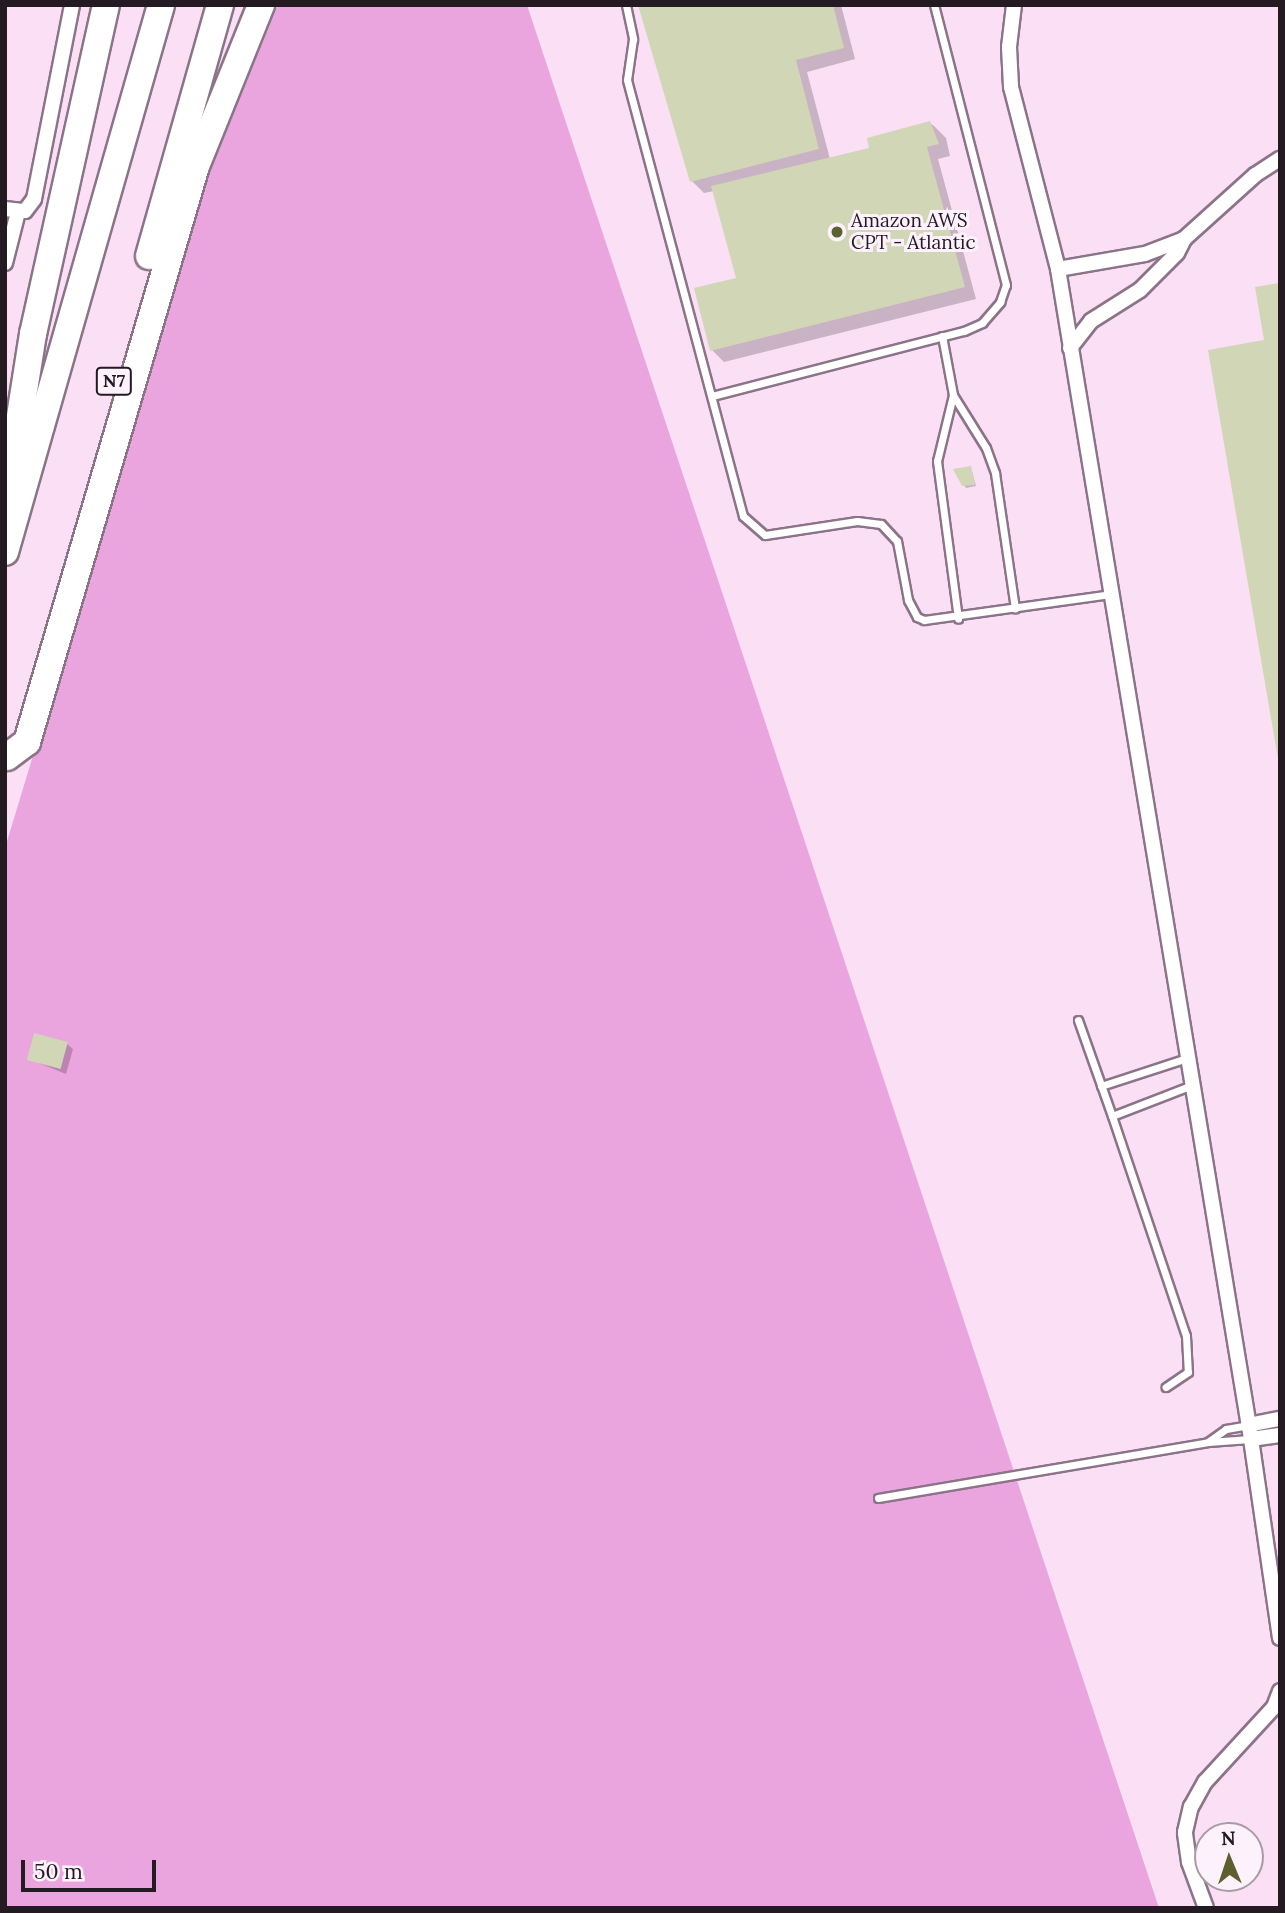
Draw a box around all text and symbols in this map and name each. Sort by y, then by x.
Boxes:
place label: Amazon AWS CPT - Atlantic [851,210,975,254]
marker: Amazon AWS CPT - Atlantic [829,224,845,240]
road number: N7 [95,366,133,396]
north arrow [1194,1822,1264,1892]
text: N [1221,1826,1236,1850]
scale bar [24,1846,159,1890]
text: 50 m [34,1858,83,1885]

